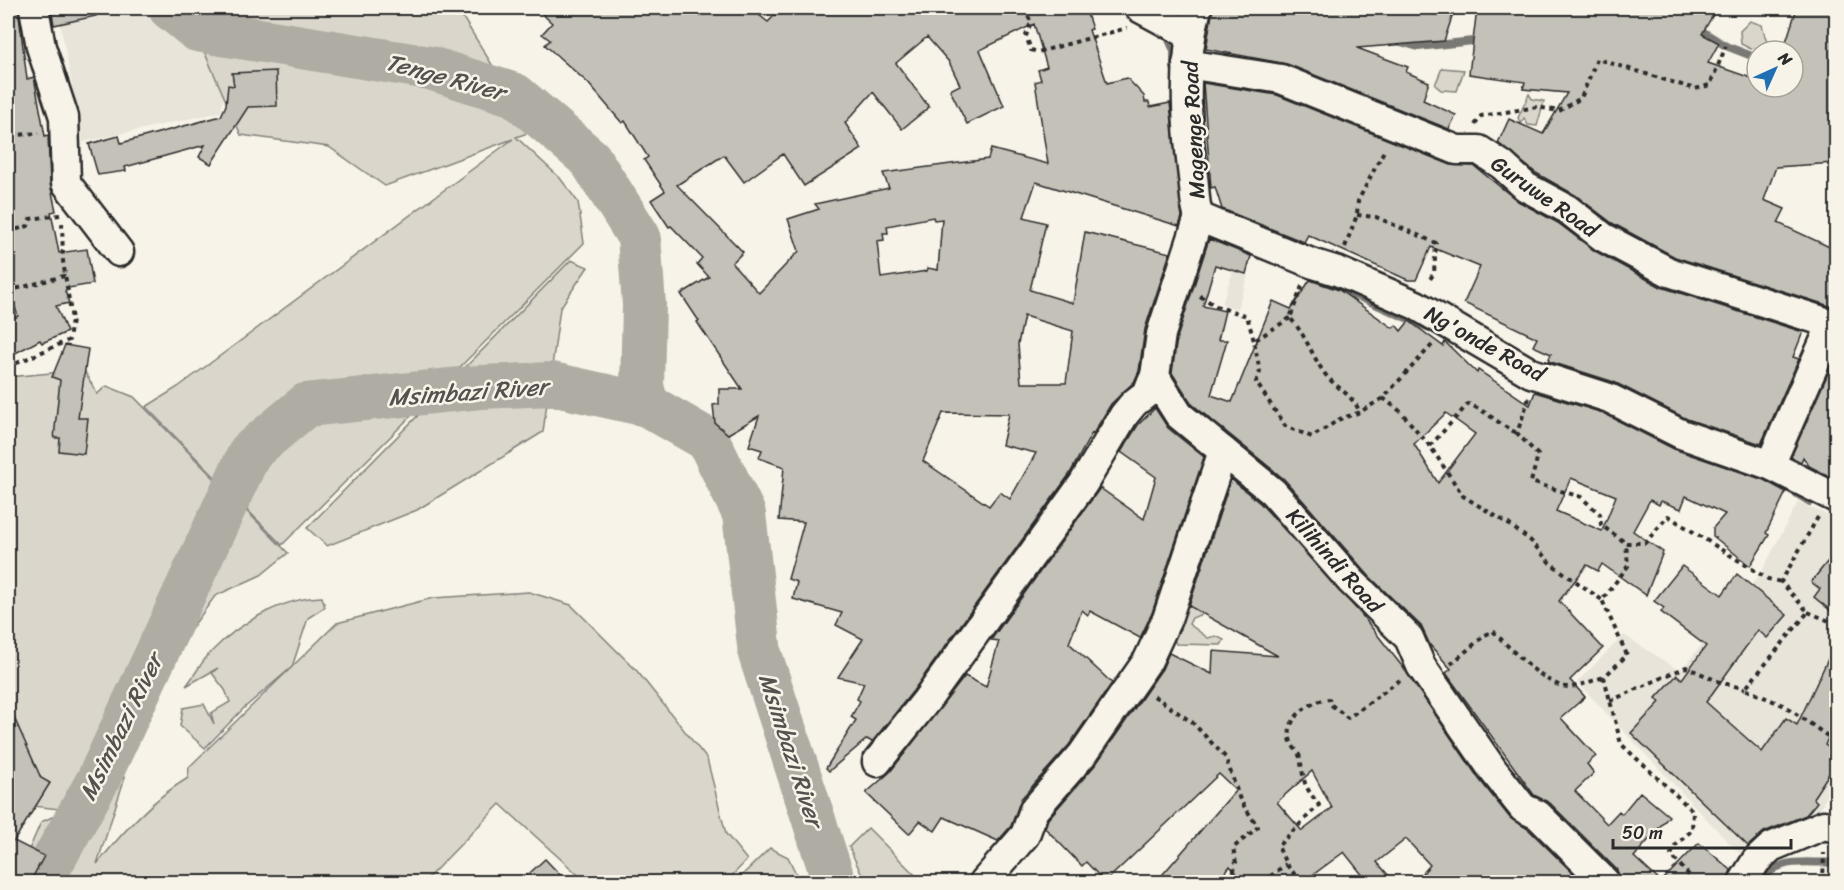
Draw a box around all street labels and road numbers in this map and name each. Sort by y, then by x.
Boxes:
street label: Magenge Road [1170,59,1217,200]
street label: Guruwe Road [1482,145,1608,249]
street label: Ng'onde Road [1417,294,1554,393]
street label: Kilihindi Road [1276,498,1394,623]

